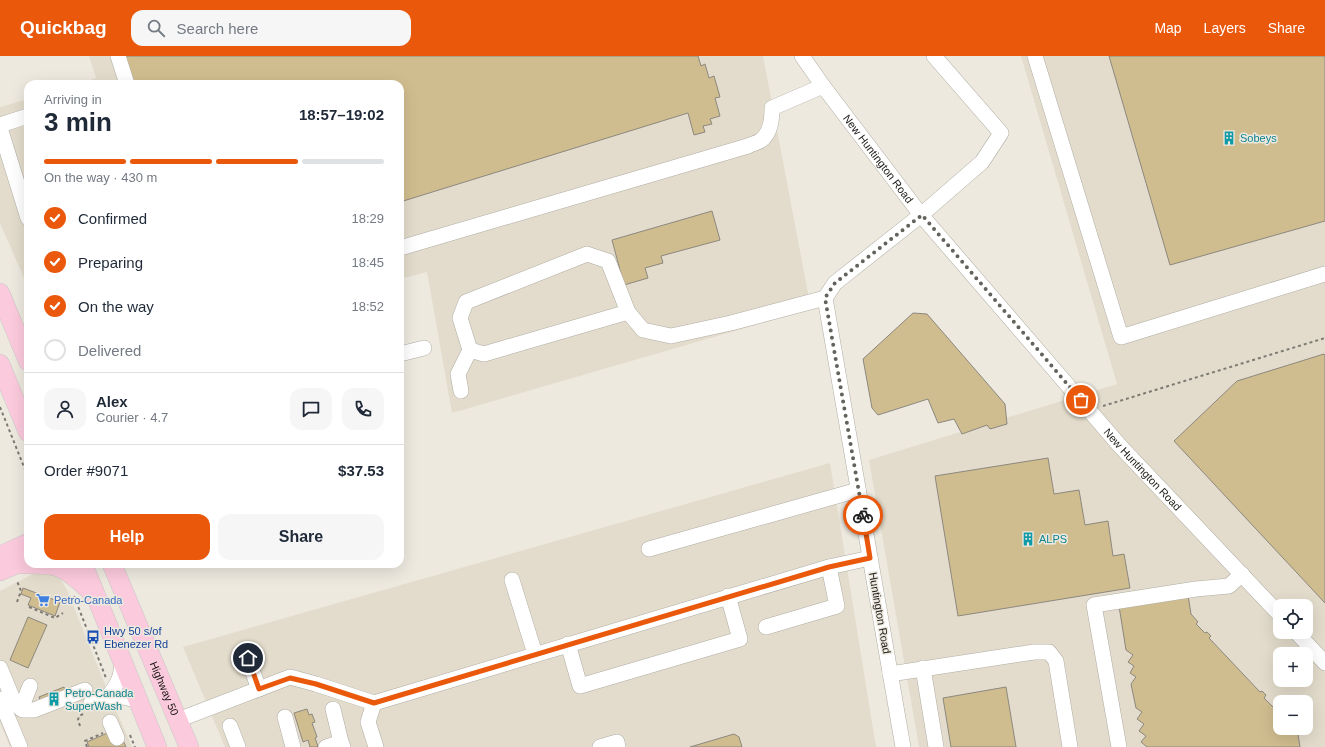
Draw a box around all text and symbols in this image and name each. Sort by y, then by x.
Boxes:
search box [131,10,411,46]
text: Quickbag [20,17,107,38]
icon: search [145,17,167,39]
text: Search here [177,20,258,37]
text: Map [1154,20,1182,36]
text: Layers [1204,20,1246,36]
text: Share [1268,20,1305,36]
text: Arriving in [44,92,102,107]
text: 18:57–19:02 [299,106,384,123]
text: 3 min [44,107,112,137]
street label: New Huntington Road [841,112,916,205]
building icon: Sobeys [1221,130,1237,146]
place label: Sobeys [1240,132,1277,144]
text: On the way · 430 m [44,170,157,185]
icon: check [44,207,66,229]
text: Confirmed [78,210,147,227]
text: 18:29 [351,211,384,226]
icon: check [44,251,66,273]
text: Preparing [78,254,143,271]
text: 18:45 [351,255,384,270]
icon: check [44,295,66,317]
text: On the way [78,298,154,315]
text: 18:52 [351,299,384,314]
text: Delivered [78,342,141,359]
pin [1064,383,1098,417]
button: person [44,388,86,430]
button: chat [290,388,332,430]
button: phone [342,388,384,430]
icon: bag [1070,389,1092,411]
text: Alex [96,393,128,410]
text: Courier · 4.7 [96,410,168,425]
street label: New Huntington Road [1101,426,1184,513]
text: Order #9071 [44,462,128,479]
text: $37.53 [338,462,384,479]
courier [843,495,883,535]
icon: bike [852,504,874,526]
button: Help [44,514,210,560]
button: Share [218,514,384,560]
building icon: ALPS [1020,531,1036,547]
place label: ALPS [1039,533,1067,545]
street label: Huntington Road [867,571,893,655]
supermarket icon: Petro-Canada [35,592,51,608]
place label: Petro-Canada [54,594,123,606]
map controls [1273,599,1313,735]
button: locate [1273,599,1313,639]
place label: Hwy 50 s/of Ebenezer Rd [104,625,168,650]
bus stop icon: Hwy 50 s/of Ebenezer Rd [85,629,101,645]
pin [231,641,265,675]
icon: home [237,647,259,669]
button: + [1273,647,1313,687]
street label: Highway 50 [148,660,181,717]
place label: Petro-Canada SuperWash [65,687,134,712]
building icon: Petro-Canada SuperWash [46,691,62,707]
button: − [1273,695,1313,735]

